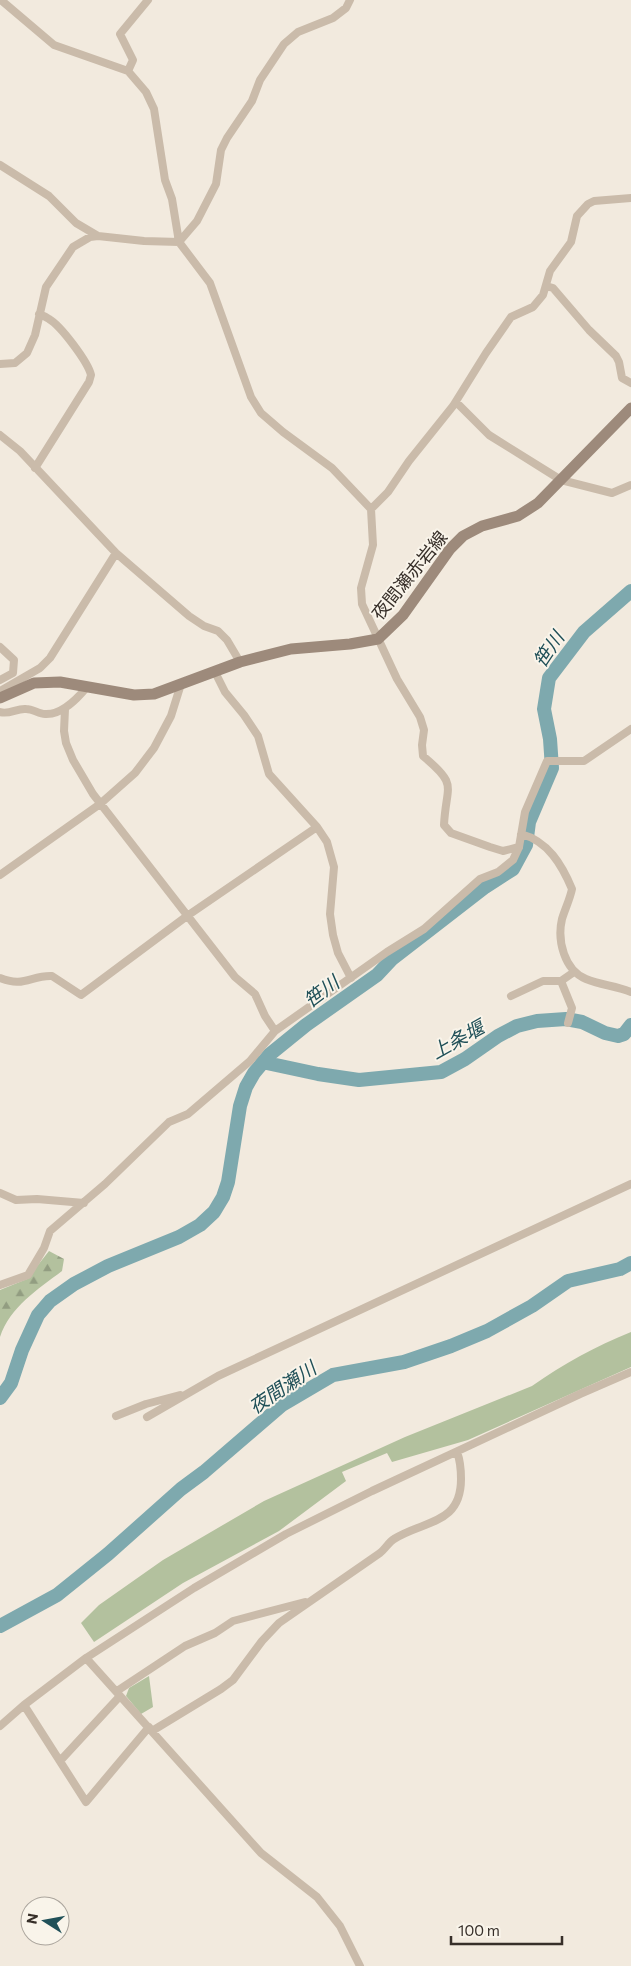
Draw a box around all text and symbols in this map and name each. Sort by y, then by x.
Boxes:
street label: 夜間瀬赤岩線 [366,526,452,624]
water label: 笹川 [528,625,569,671]
water label: 笹川 [299,969,345,1012]
water label: 上条堰 [426,1014,490,1063]
water label: 夜間瀬川 [244,1355,322,1418]
north arrow [20,1896,70,1946]
text: N [22,1912,41,1925]
scale bar [451,1914,562,1946]
text: 100 m [458,1921,500,1939]

